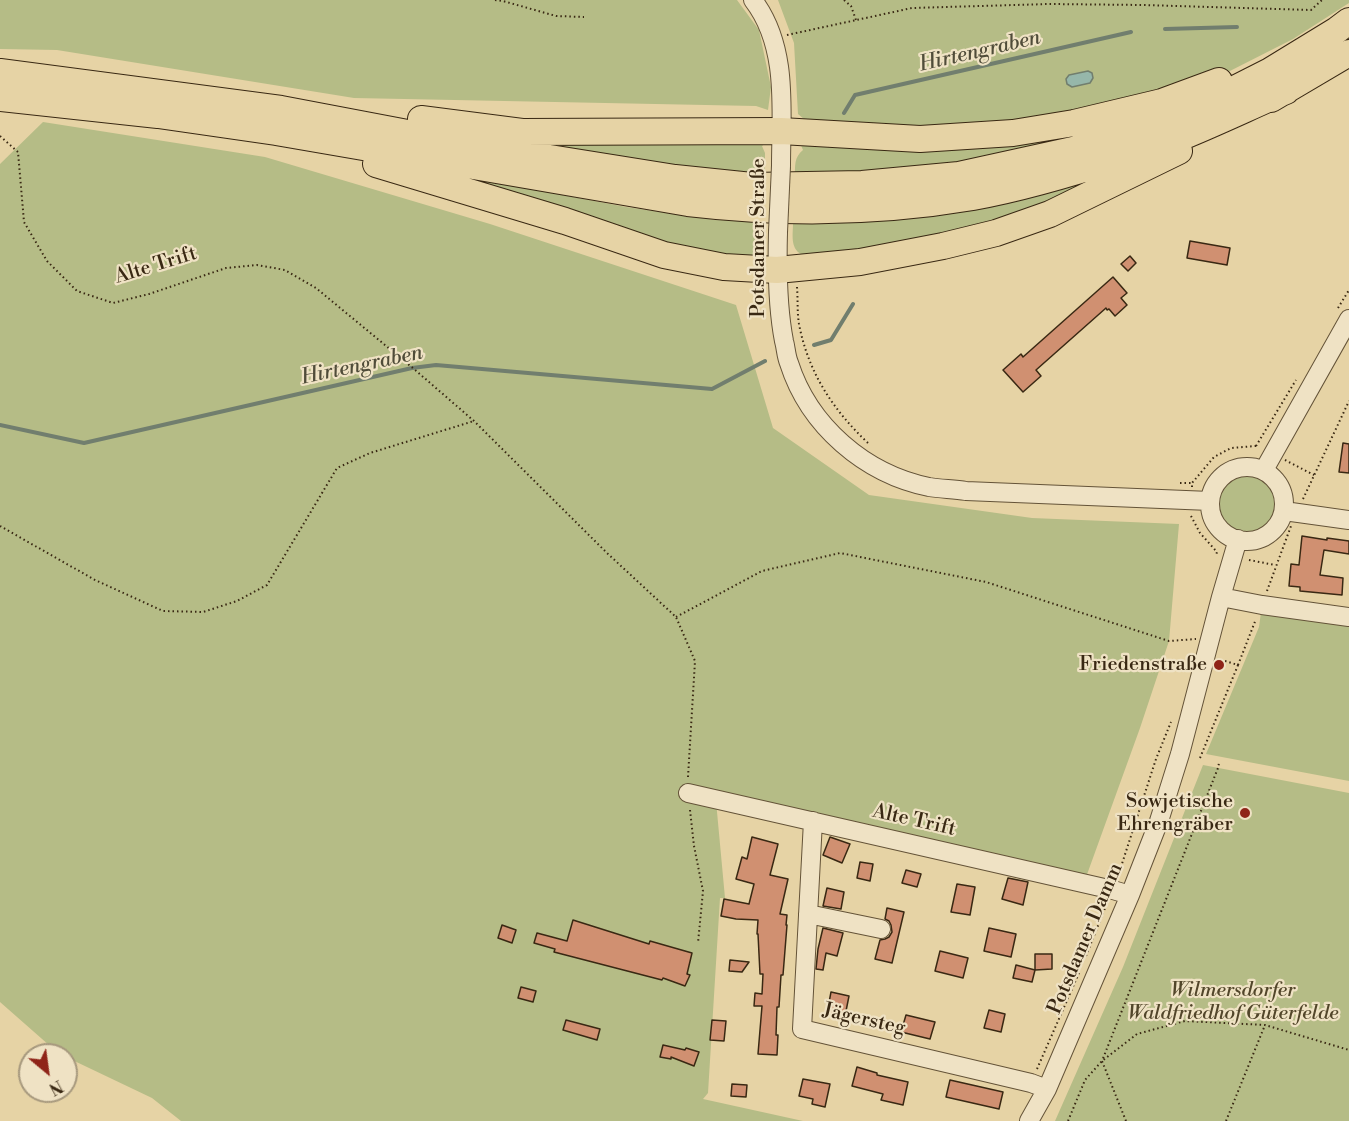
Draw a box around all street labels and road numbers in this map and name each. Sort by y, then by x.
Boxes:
street label: Potsdamer Straße [747,158,771,318]
street label: Alte Trift [112,242,200,290]
street label: Alte Trift [870,800,958,842]
street label: Potsdamer Damm [1043,860,1129,1018]
street label: Jägersteg [820,999,908,1041]

